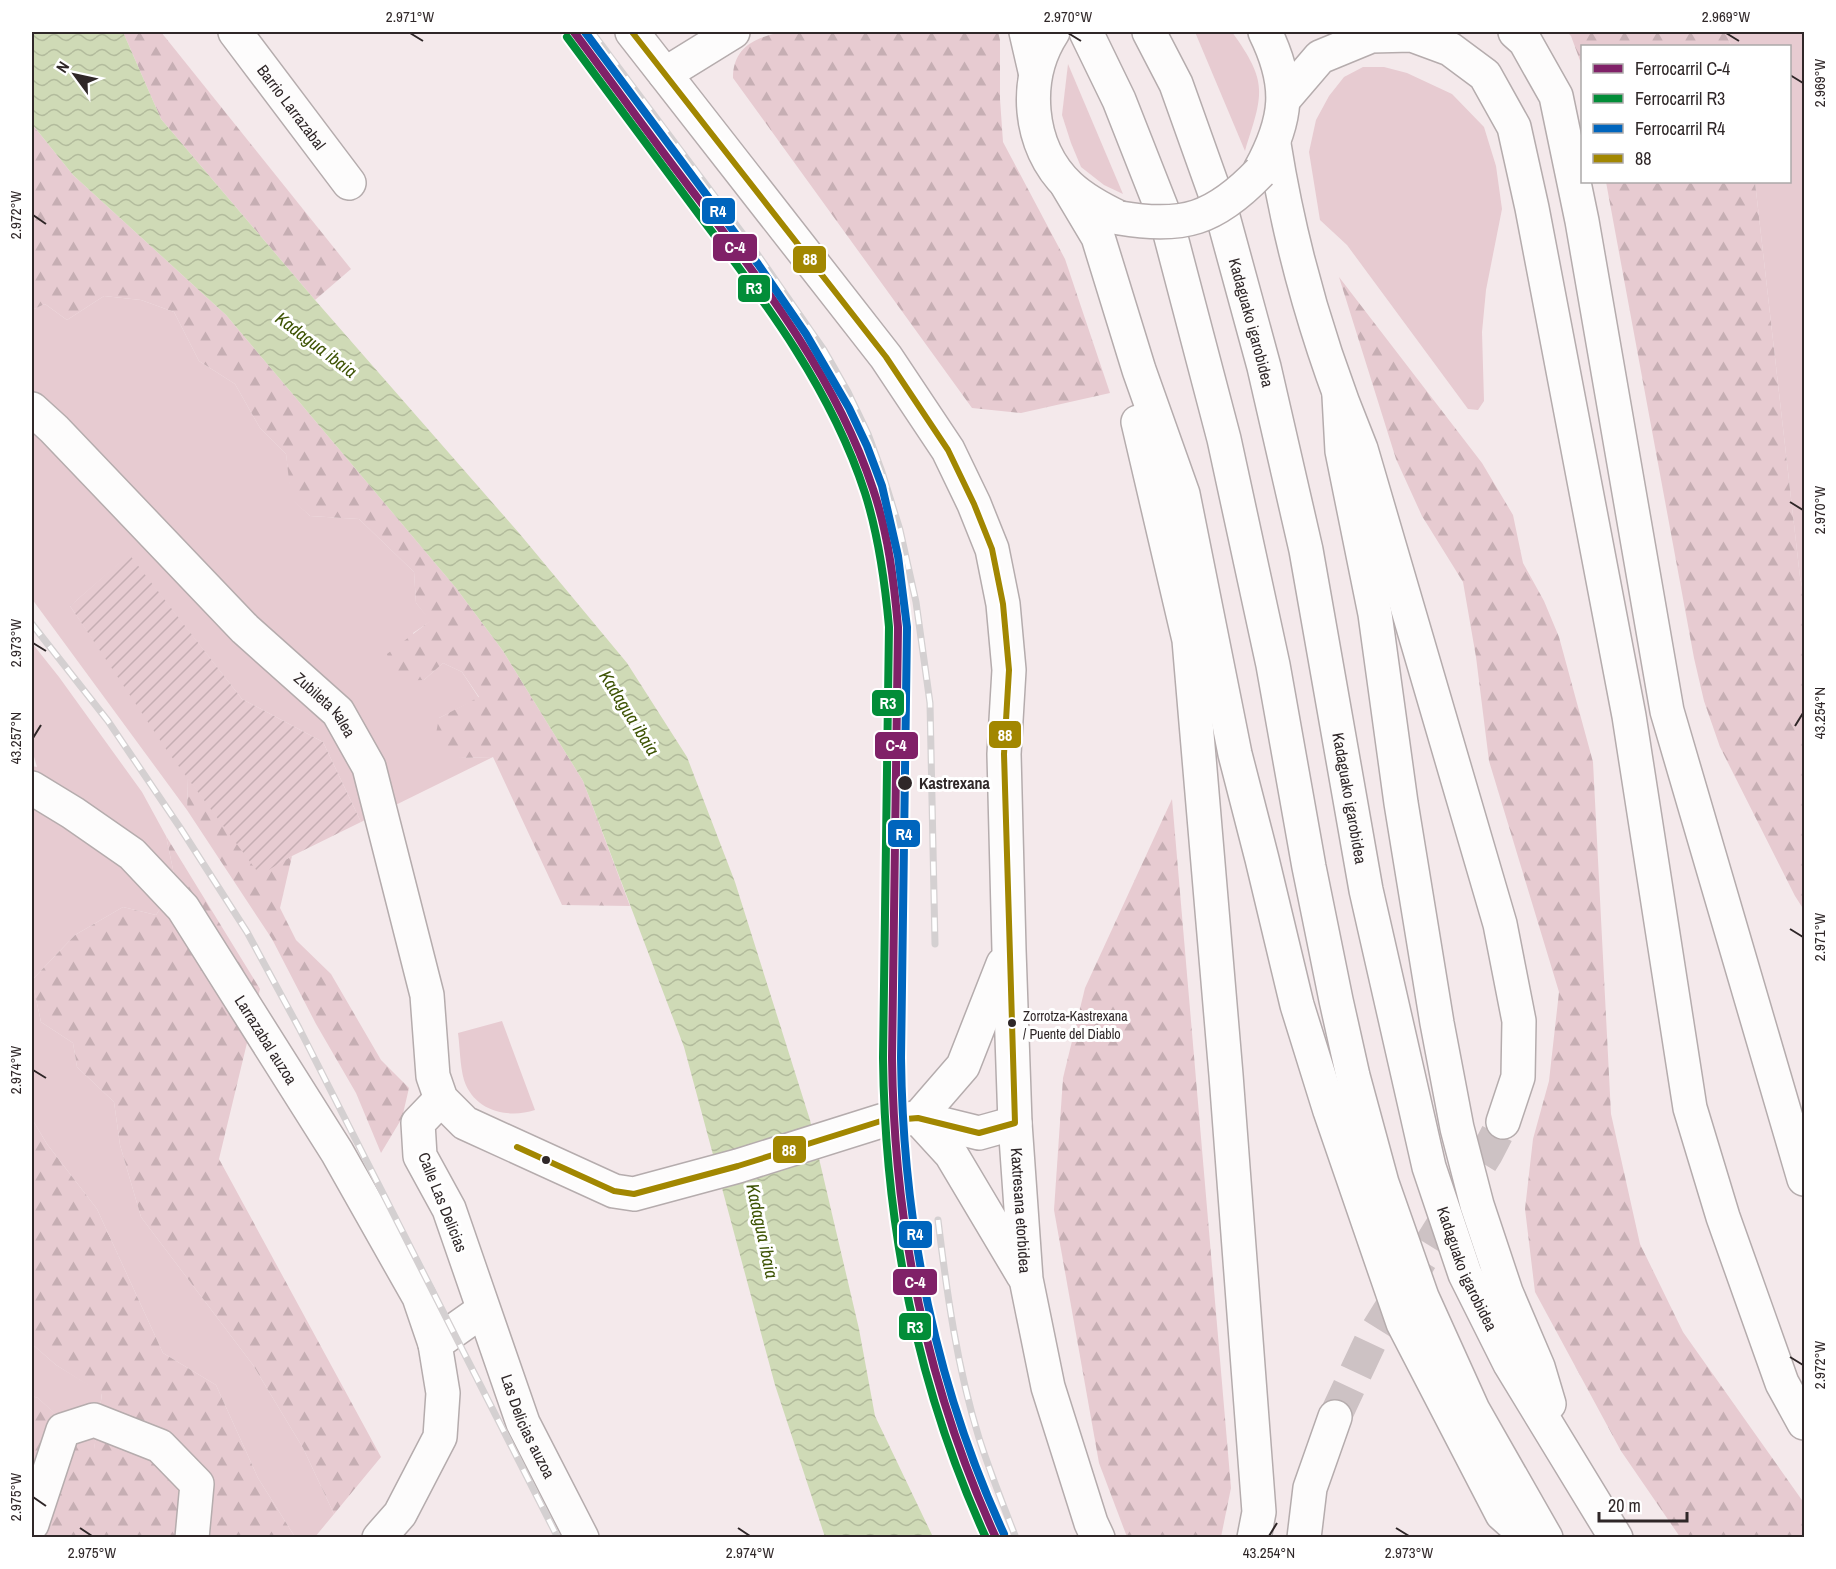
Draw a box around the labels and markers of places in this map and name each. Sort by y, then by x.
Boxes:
place label: Kastrexana [919,772,990,794]
marker: Kastrexana [896,774,914,792]
place label: Zorrotza-Kastrexana / Puente del Diablo [1023,1007,1128,1043]
marker: Zorrotza-Kastrexana / Puente del Diablo [1006,1017,1018,1029]
unlabelled marker [540,1154,552,1166]

